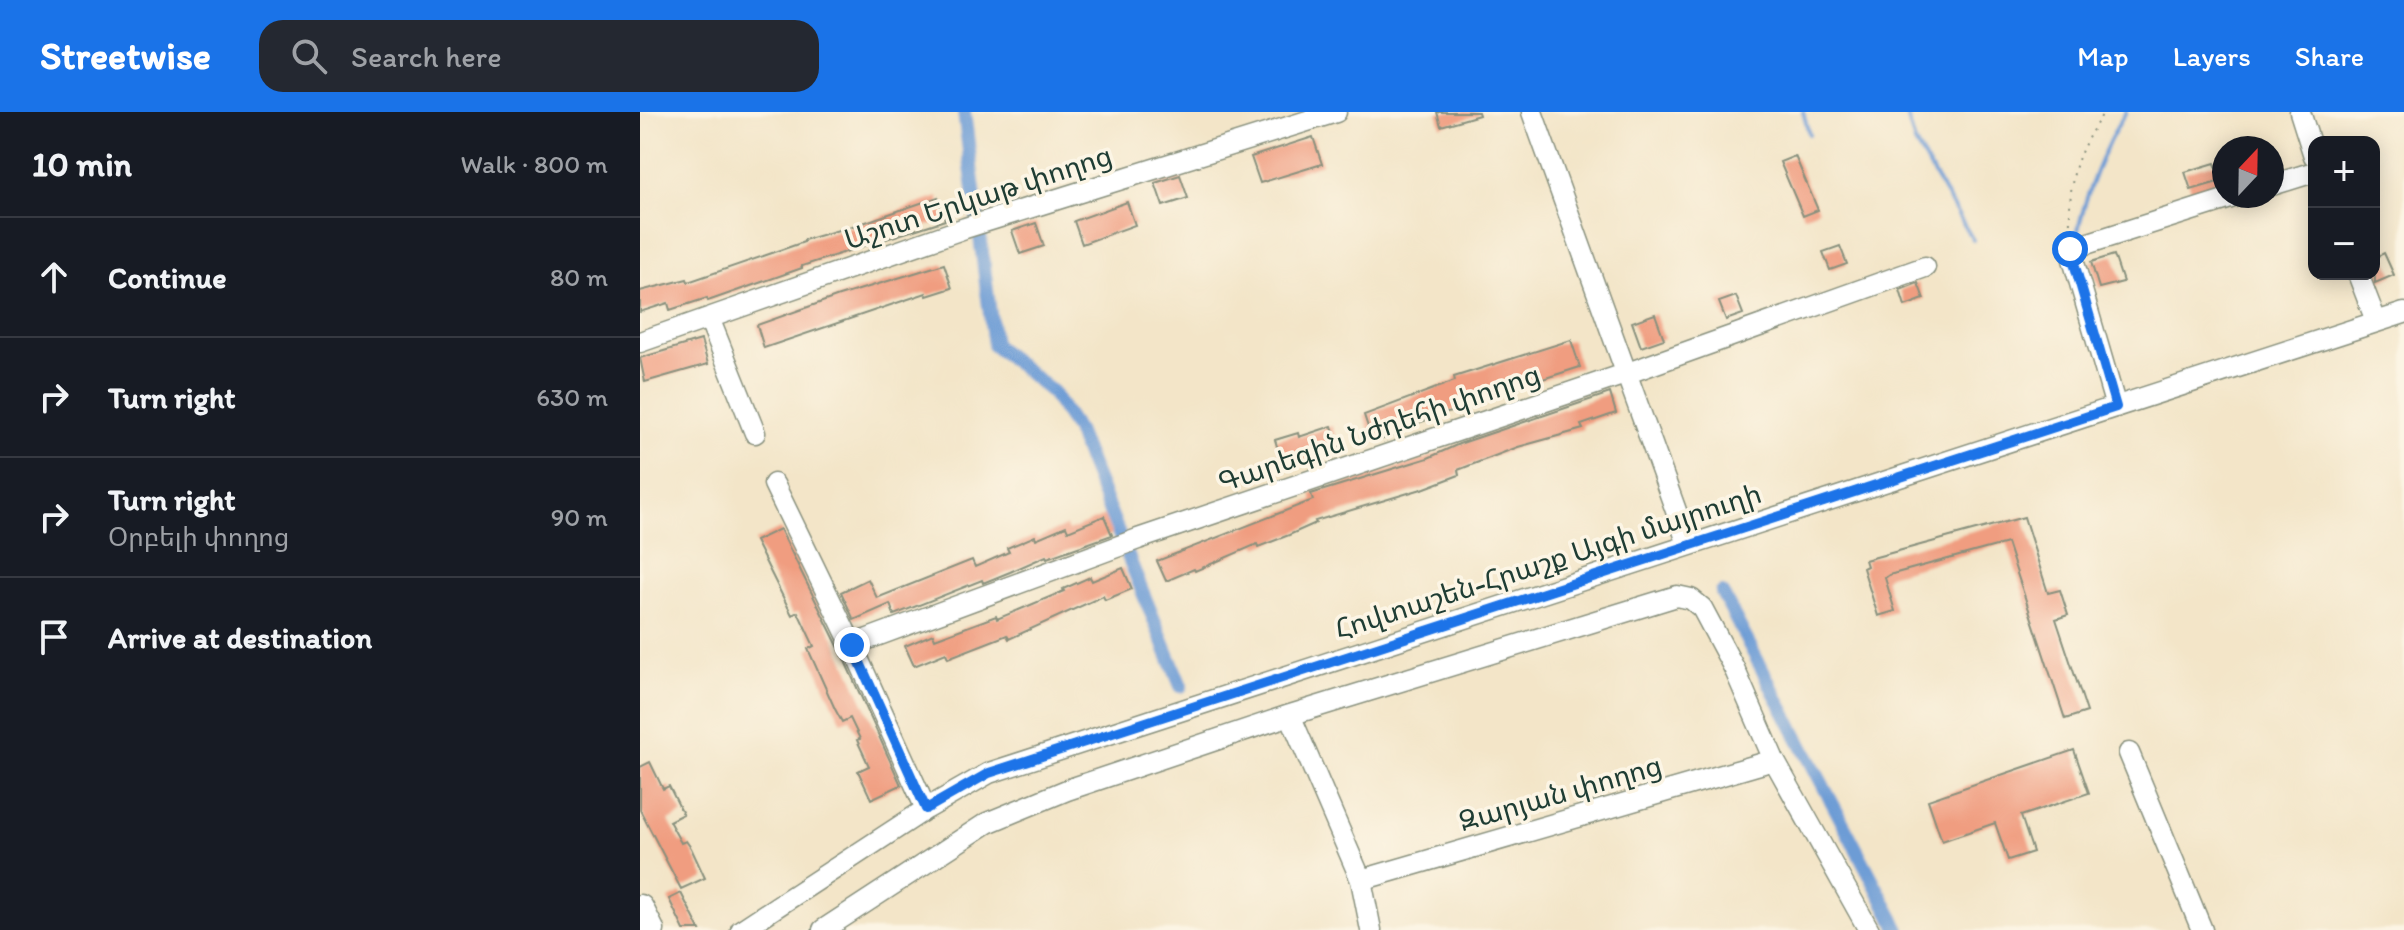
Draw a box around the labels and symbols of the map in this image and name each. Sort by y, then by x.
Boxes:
north arrow [2212,136,2284,208]
street label: Աշոտ Երկաթ փողոց [840,138,1116,256]
route start [2052,231,2088,267]
street label: Գարեգին Նժդեհի փողոց [1213,357,1545,499]
street label: Հովտաշեն-Հրաշք Այգի մայրուղի [1330,476,1766,646]
route end [834,627,870,663]
street label: Զարյան փողոց [1454,748,1666,838]

